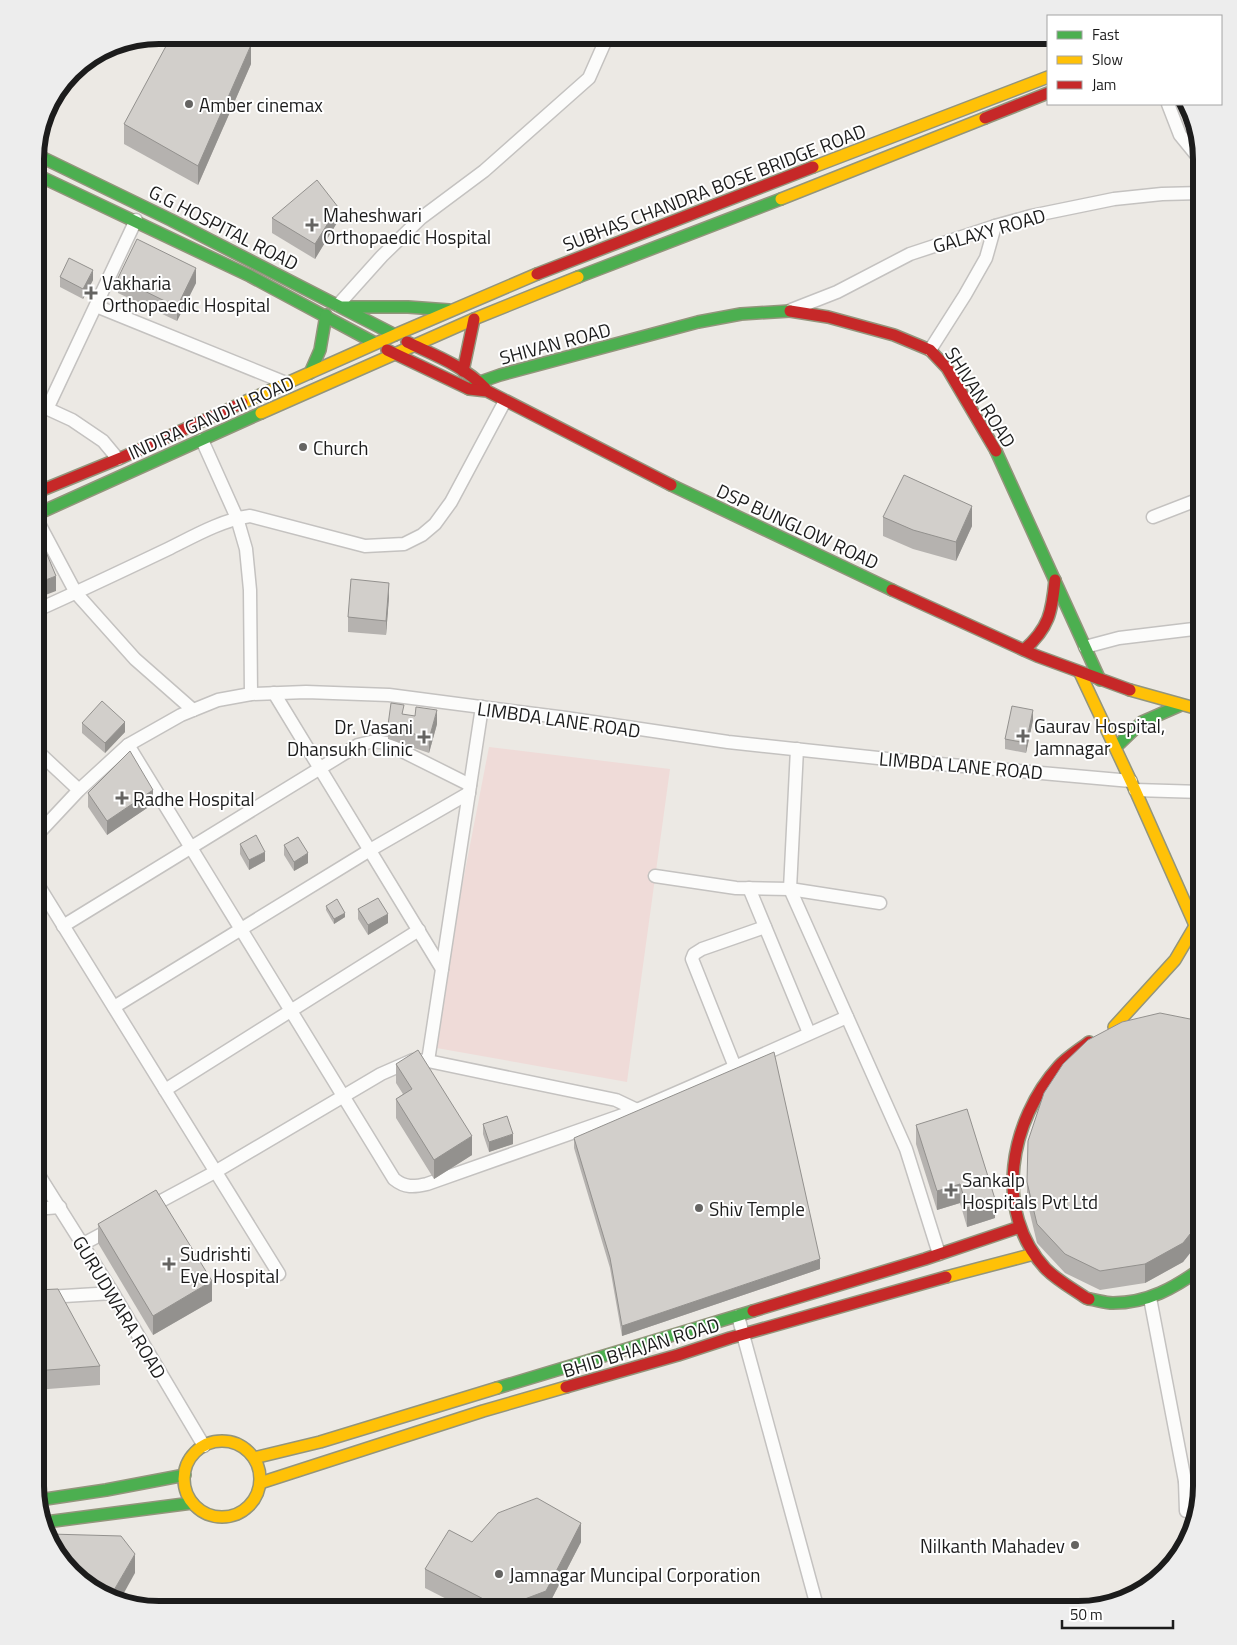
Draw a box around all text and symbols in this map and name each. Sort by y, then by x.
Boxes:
legend [1047,15,1222,105]
text: Fast [1092,23,1120,46]
text: Slow [1092,48,1123,71]
text: Jam [1092,73,1116,96]
place label: Amber cinemax [199,90,323,119]
marker: Amber cinemax [183,98,195,110]
street label: SUBHAS CHANDRA BOSE BRIDGE ROAD [558,116,870,258]
street label: G.G HOSPITAL ROAD [144,177,304,277]
place label: Maheshwari Orthopaedic Hospital [323,200,491,251]
street label: GALAXY ROAD [929,200,1049,260]
marker: Maheshwari Orthopaedic Hospital [305,218,319,232]
place label: Vakharia Orthopaedic Hospital [102,268,270,319]
marker: Vakharia Orthopaedic Hospital [84,286,98,300]
street label: SHIVAN ROAD [496,314,614,372]
street label: SHIVAN ROAD [938,341,1024,453]
street label: INDIRA GANDHI ROAD [123,367,299,467]
place label: Church [313,433,369,462]
marker: Church [297,441,309,453]
street label: DSP BUNGLOW ROAD [712,476,884,576]
street label: LIMBDA LANE ROAD [476,693,642,745]
place label: Gaurav Hospital, Jamnagar [1034,711,1165,762]
place label: Dr. Vasani Dhansukh Clinic [287,712,413,763]
marker: Gaurav Hospital, Jamnagar [1016,729,1030,743]
marker: Dr. Vasani Dhansukh Clinic [417,730,431,744]
street label: LIMBDA LANE ROAD [878,743,1044,787]
place label: Radhe Hospital [133,784,255,813]
marker: Radhe Hospital [115,791,129,805]
place label: Sankalp Hospitals Pvt Ltd [962,1165,1098,1216]
marker: Sankalp Hospitals Pvt Ltd [944,1183,958,1197]
place label: Shiv Temple [709,1194,805,1223]
marker: Shiv Temple [693,1202,705,1214]
street label: GURUDWARA ROAD [66,1230,174,1384]
place label: Sudrishti Eye Hospital [180,1239,279,1290]
marker: Sudrishti Eye Hospital [162,1257,176,1271]
street label: BHID BHAJAN ROAD [559,1309,723,1385]
place label: Nilkanth Mahadev [920,1531,1065,1560]
marker: Nilkanth Mahadev [1069,1539,1081,1551]
place label: Jamnagar Muncipal Corporation [509,1560,760,1589]
marker: Jamnagar Muncipal Corporation [493,1568,505,1580]
scale bar [1062,1598,1173,1630]
text: 50 m [1070,1603,1103,1626]

